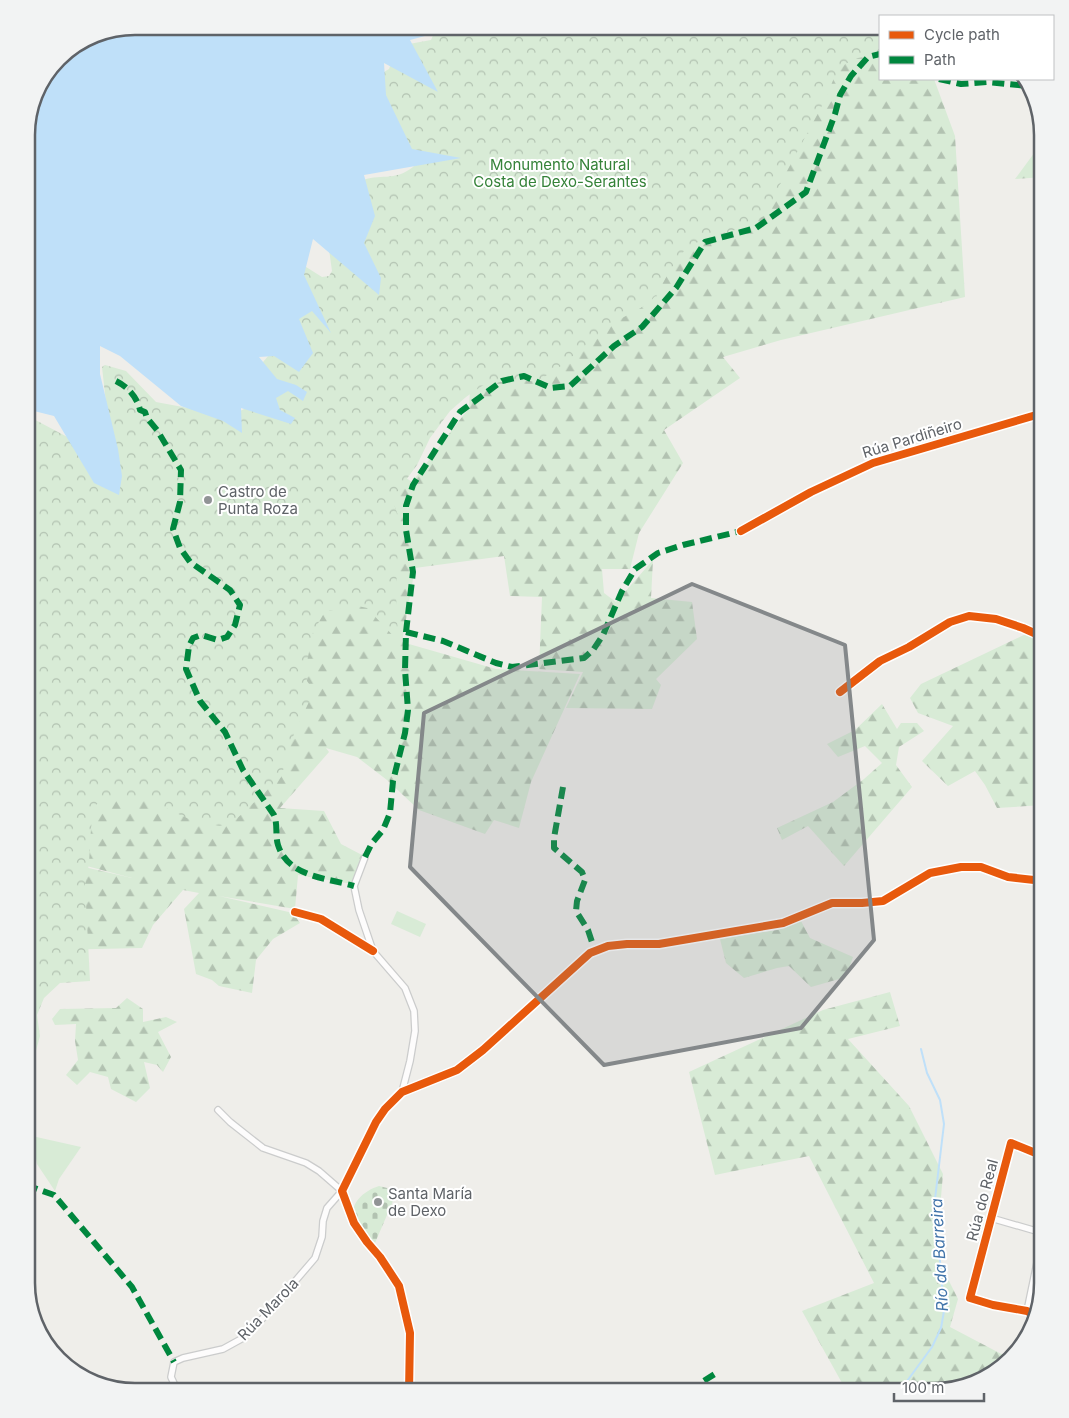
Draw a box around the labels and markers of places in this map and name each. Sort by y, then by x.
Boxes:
place label: Castro de Punta Roza [218,482,298,518]
marker: Castro de Punta Roza [202,494,214,506]
place label: Santa María de Dexo [388,1184,472,1220]
marker: Santa María de Dexo [372,1196,384,1208]

